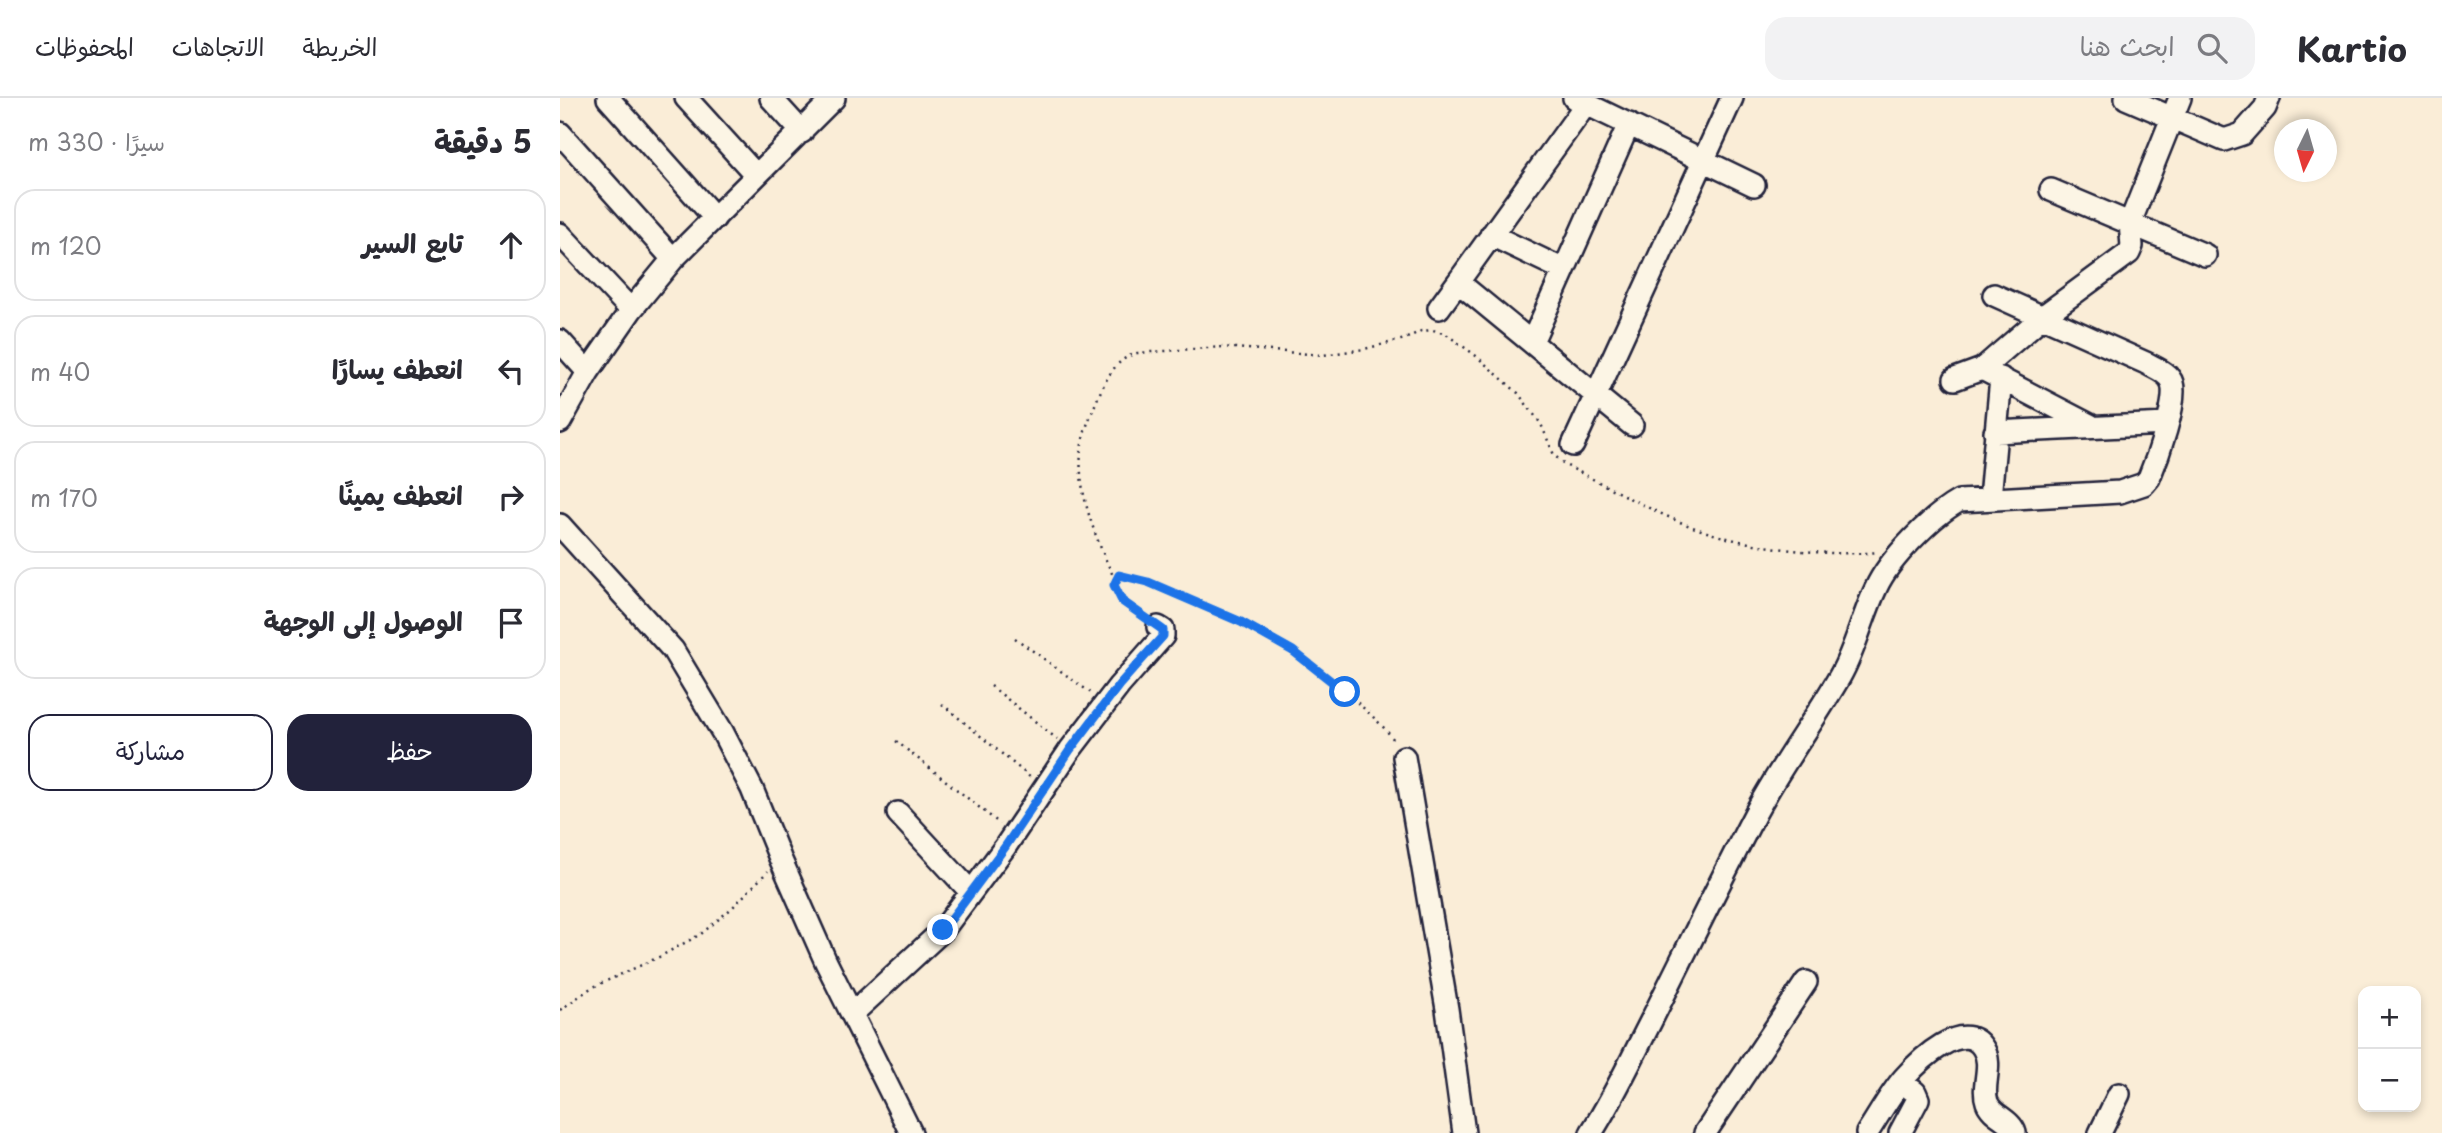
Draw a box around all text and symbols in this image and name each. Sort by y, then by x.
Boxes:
search box [1765,17,2255,80]
text: Kartio [2297,23,2407,73]
text: ابحث هنا [2079,26,2175,65]
text: المحفوظات [35,28,134,64]
text: الاتجاهات [172,28,265,64]
text: الخريطة [303,28,377,64]
icon: search [2193,29,2231,67]
text: 5 دقيقة [434,118,532,163]
north arrow [2274,119,2337,182]
text: سيرًا · 330 m [28,124,165,159]
text: تابع السير [362,223,463,262]
icon: ahead [492,226,530,264]
text: 120 m [30,228,102,263]
text: انعطف يسارًا [332,349,463,388]
icon: left [492,352,530,390]
text: 40 m [30,354,90,389]
text: انعطف يمينًا [339,475,463,514]
icon: right [492,478,530,516]
text: 170 m [30,480,98,515]
text: الوصول إلى الوجهة [264,601,463,640]
icon: arrive [492,604,530,642]
route start [1329,676,1360,707]
button: مشاركة [28,714,273,791]
button: حفظ [287,714,532,791]
route end [927,914,958,945]
map controls [2358,986,2421,1112]
button: + [2358,986,2421,1049]
button: − [2358,1049,2421,1112]

